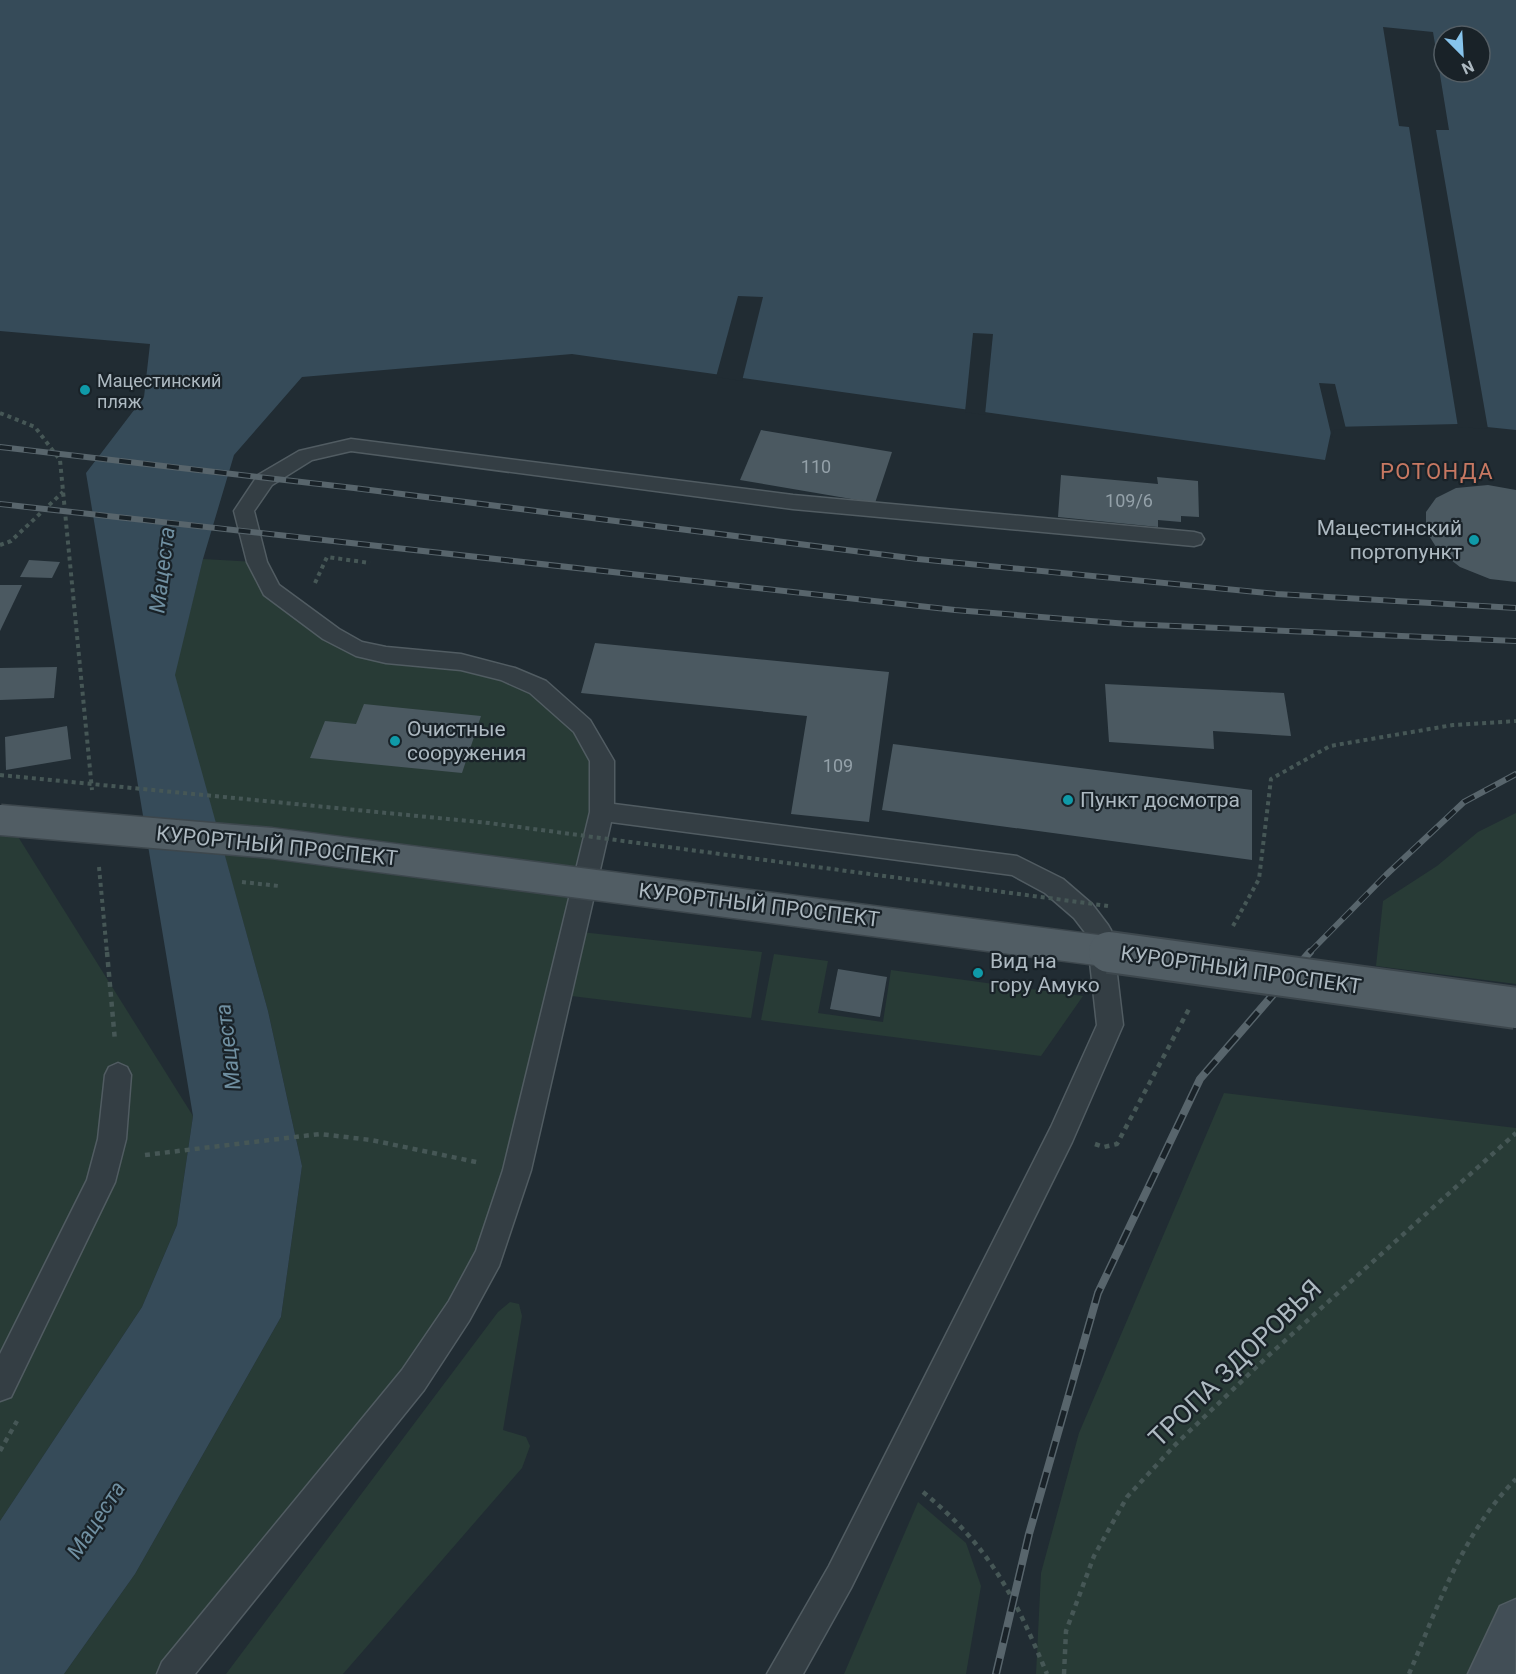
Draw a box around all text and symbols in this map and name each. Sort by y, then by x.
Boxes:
north arrow [1432,24,1492,84]
text: N [1459,56,1477,78]
place label: Мацестинский пляж [97,370,222,412]
marker: Мацестинский пляж [78,383,92,397]
house number: 110 [801,456,831,477]
district label: РОТОНДА [1380,459,1494,484]
house number: 109/6 [1105,490,1153,511]
place label: Мацестинский портопункт [1317,516,1462,564]
water label: Мацеста [144,525,180,615]
marker: Мацестинский портопункт [1467,533,1481,547]
place label: Очистные сооружения [407,717,526,765]
marker: Очистные сооружения [388,734,402,748]
house number: 109 [823,755,853,776]
place label: Пункт досмотра [1080,788,1240,812]
marker: Пункт досмотра [1061,793,1075,807]
street label: КУРОРТНЫЙ ПРОСПЕКТ [155,821,399,871]
street label: КУРОРТНЫЙ ПРОСПЕКТ [637,878,881,932]
street label: КУРОРТНЫЙ ПРОСПЕКТ [1119,941,1363,999]
place label: Вид на гору Амуко [990,949,1100,997]
marker: Вид на гору Амуко [971,966,985,980]
water label: Мацеста [210,1002,246,1092]
street label: ТРОПА ЗДОРОВЬЯ [1143,1273,1327,1453]
water label: Мацеста [62,1477,130,1563]

